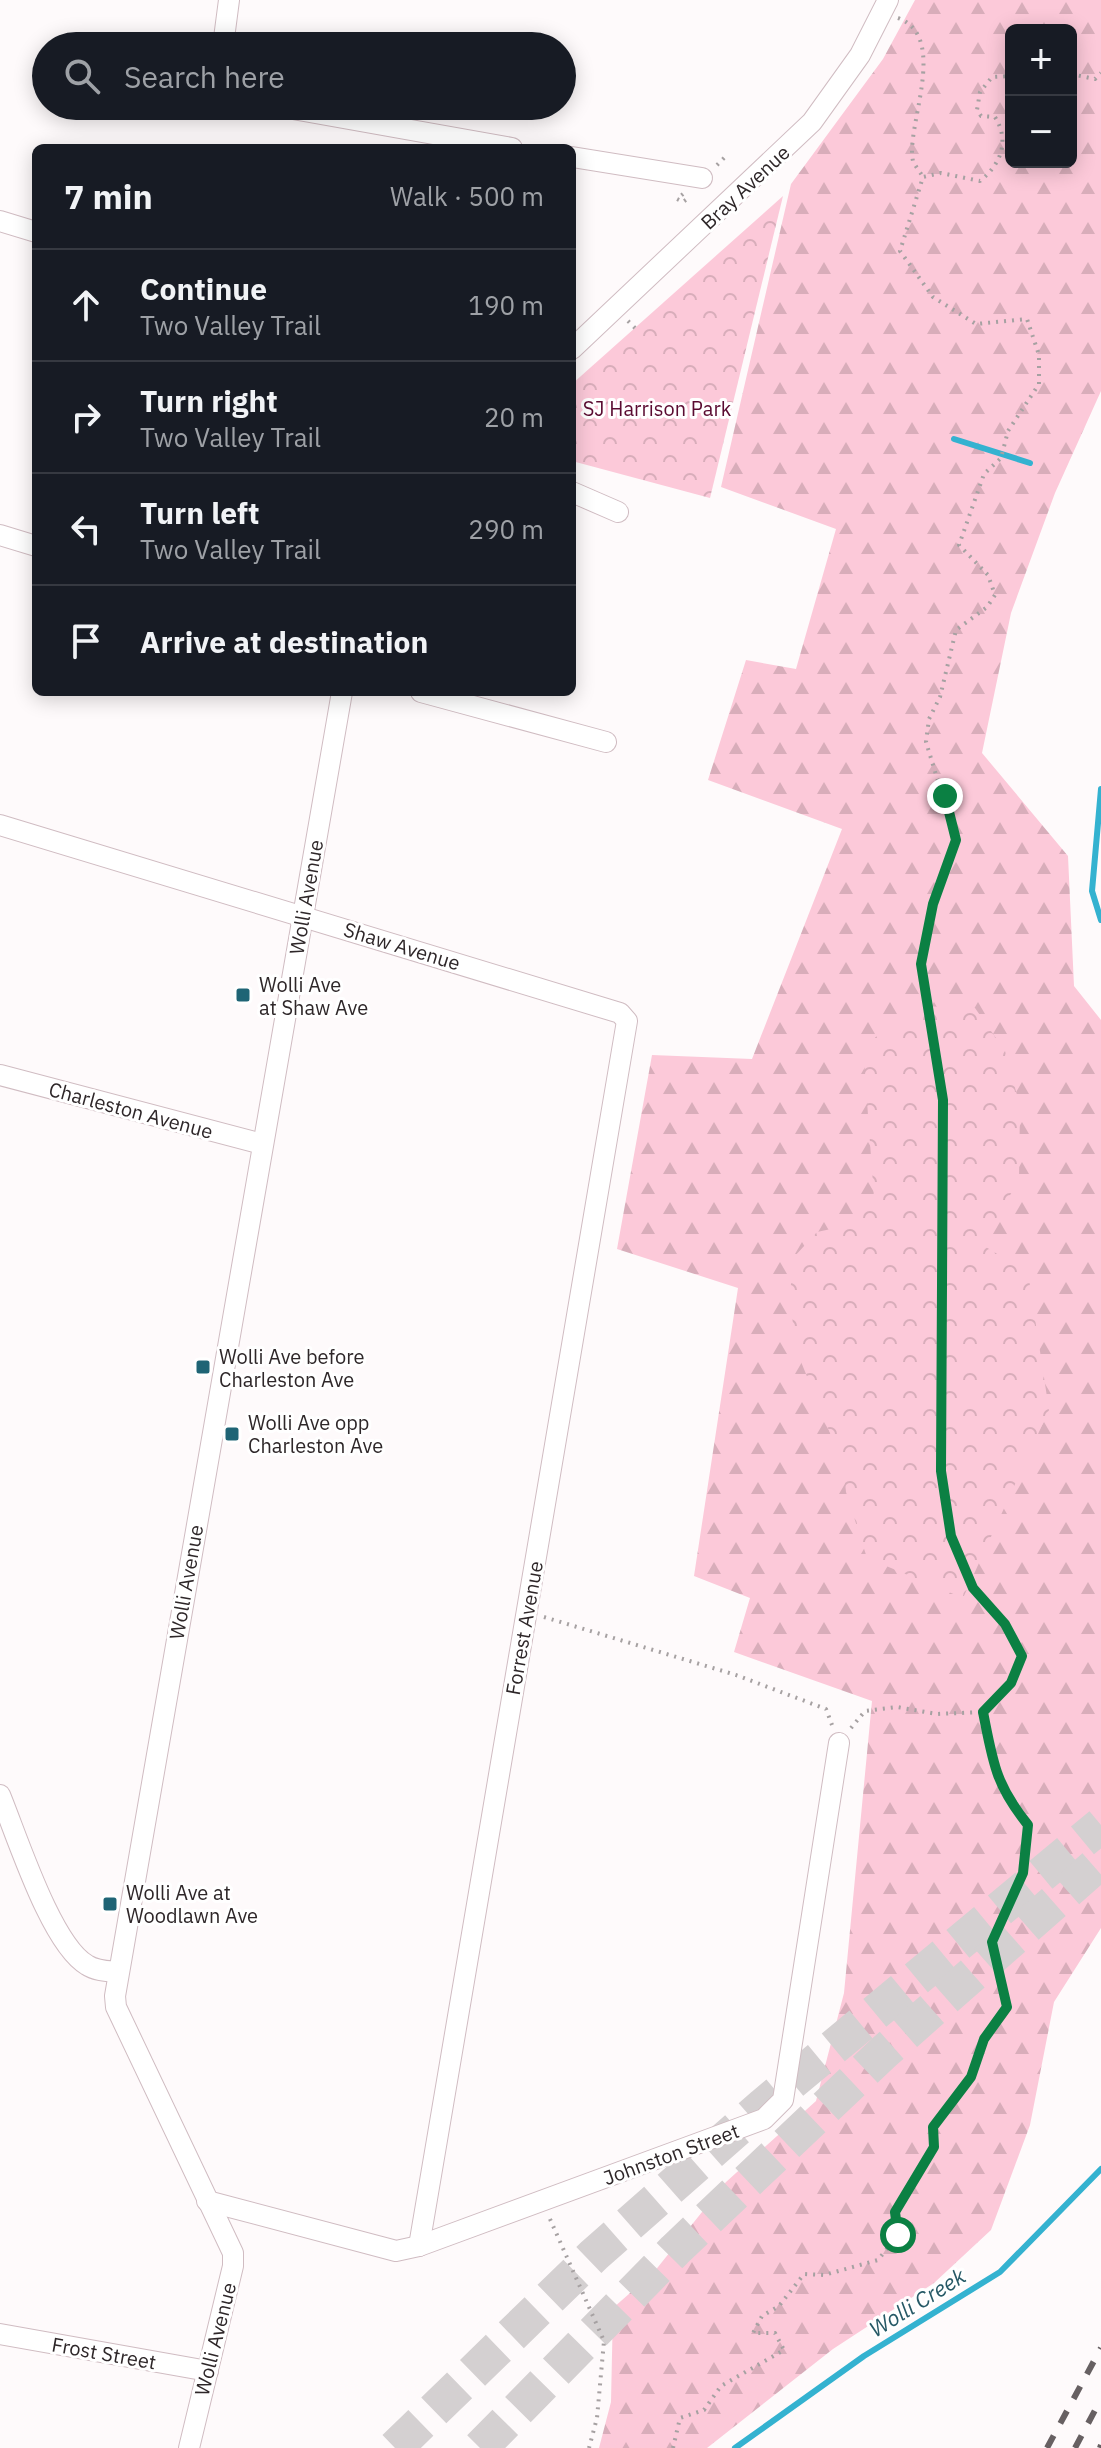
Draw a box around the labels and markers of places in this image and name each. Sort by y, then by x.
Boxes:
place label: Wolli Ave at Shaw Ave [259,971,368,1021]
marker: Wolli Ave at Shaw Ave [234,986,252,1004]
place label: Wolli Ave before Charleston Ave [219,1343,364,1393]
marker: Wolli Ave before Charleston Ave [194,1358,212,1376]
place label: Wolli Ave opp Charleston Ave [248,1409,383,1459]
marker: Wolli Ave opp Charleston Ave [223,1425,241,1443]
place label: Wolli Ave at Woodlawn Ave [126,1879,258,1929]
marker: Wolli Ave at Woodlawn Ave [101,1895,119,1913]

